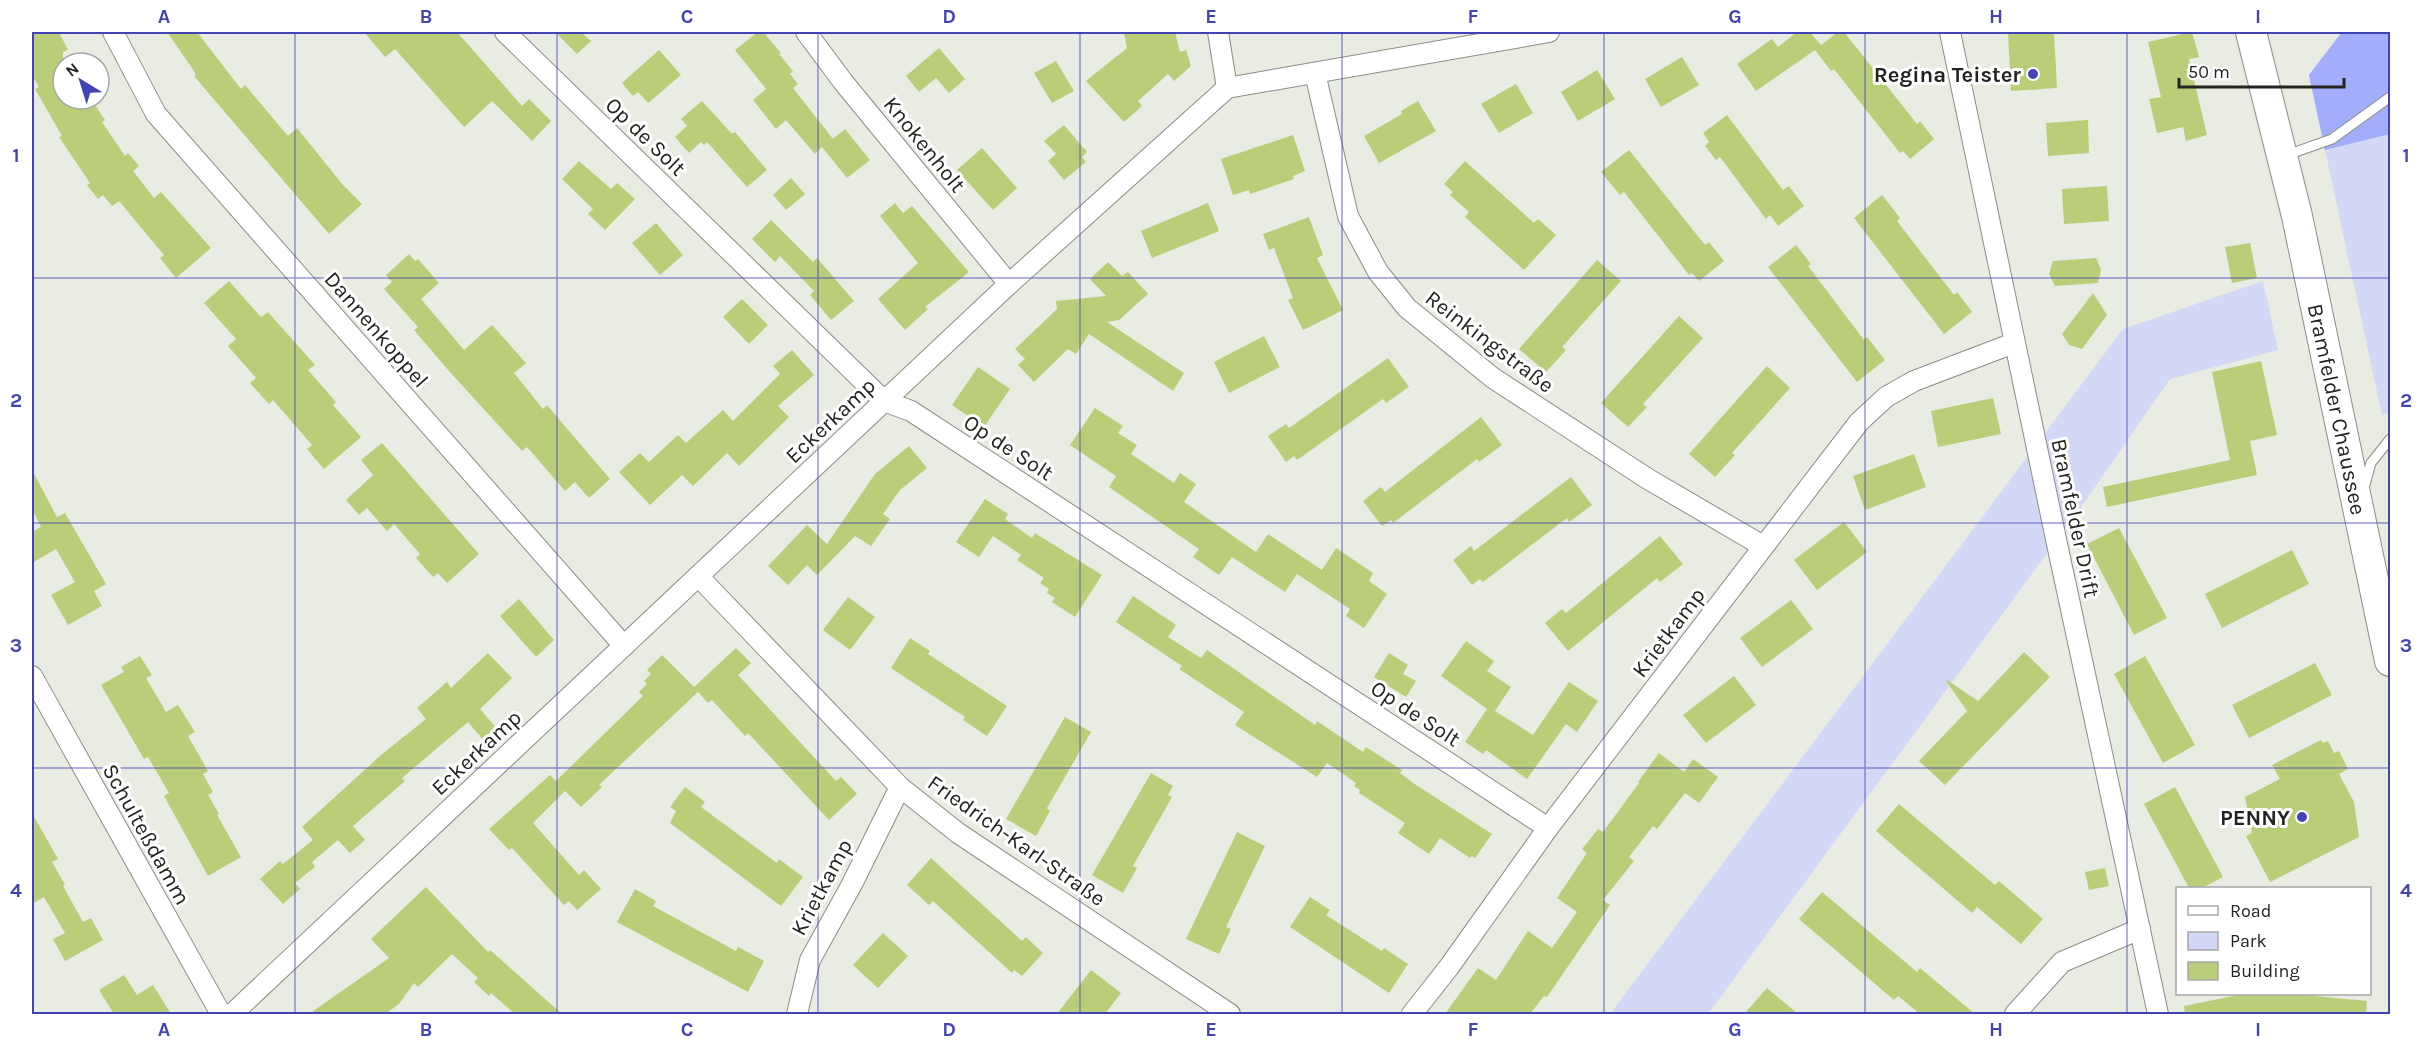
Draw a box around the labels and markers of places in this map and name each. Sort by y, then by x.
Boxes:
place label: Regina Teister [1874,62,2021,88]
marker: Regina Teister [2026,67,2040,81]
place label: PENNY [2220,805,2290,831]
marker: PENNY [2295,810,2309,824]

